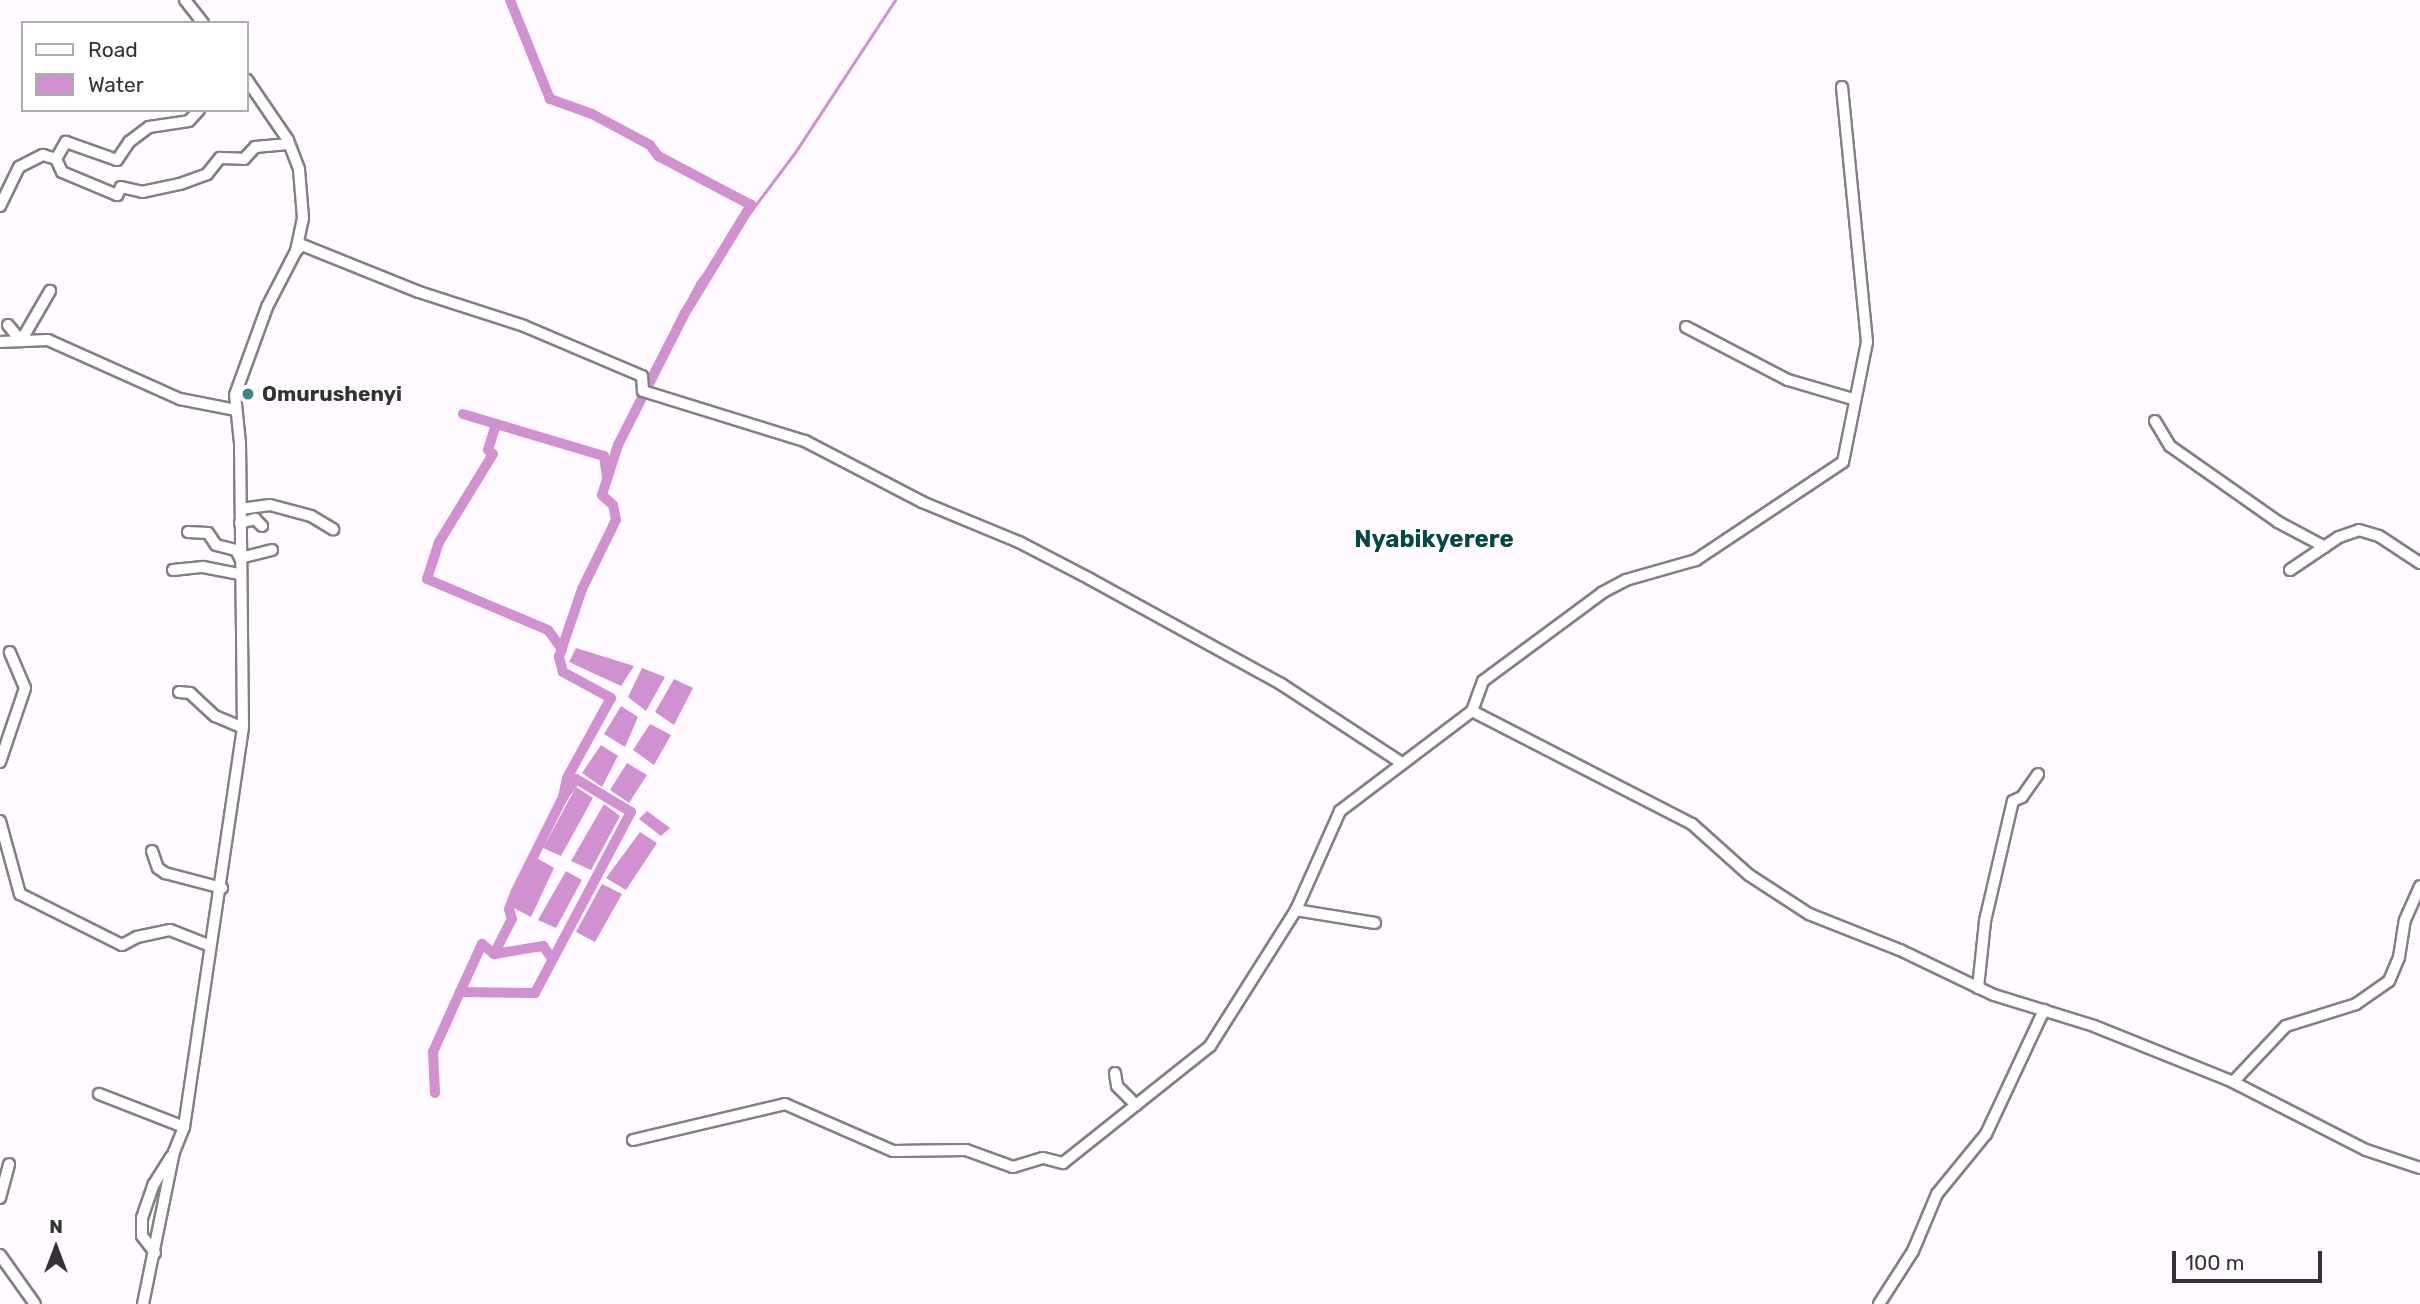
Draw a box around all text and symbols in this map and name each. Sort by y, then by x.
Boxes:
legend [21,21,248,112]
text: Road [88,37,138,62]
text: Water [88,72,144,97]
place label: Omurushenyi [262,381,402,407]
marker: Omurushenyi [240,386,256,402]
district label: Nyabikyerere [1354,526,1514,554]
north arrow [21,1213,91,1283]
text: N [49,1215,63,1238]
scale bar [2175,1238,2326,1282]
text: 100 m [2185,1250,2244,1275]

